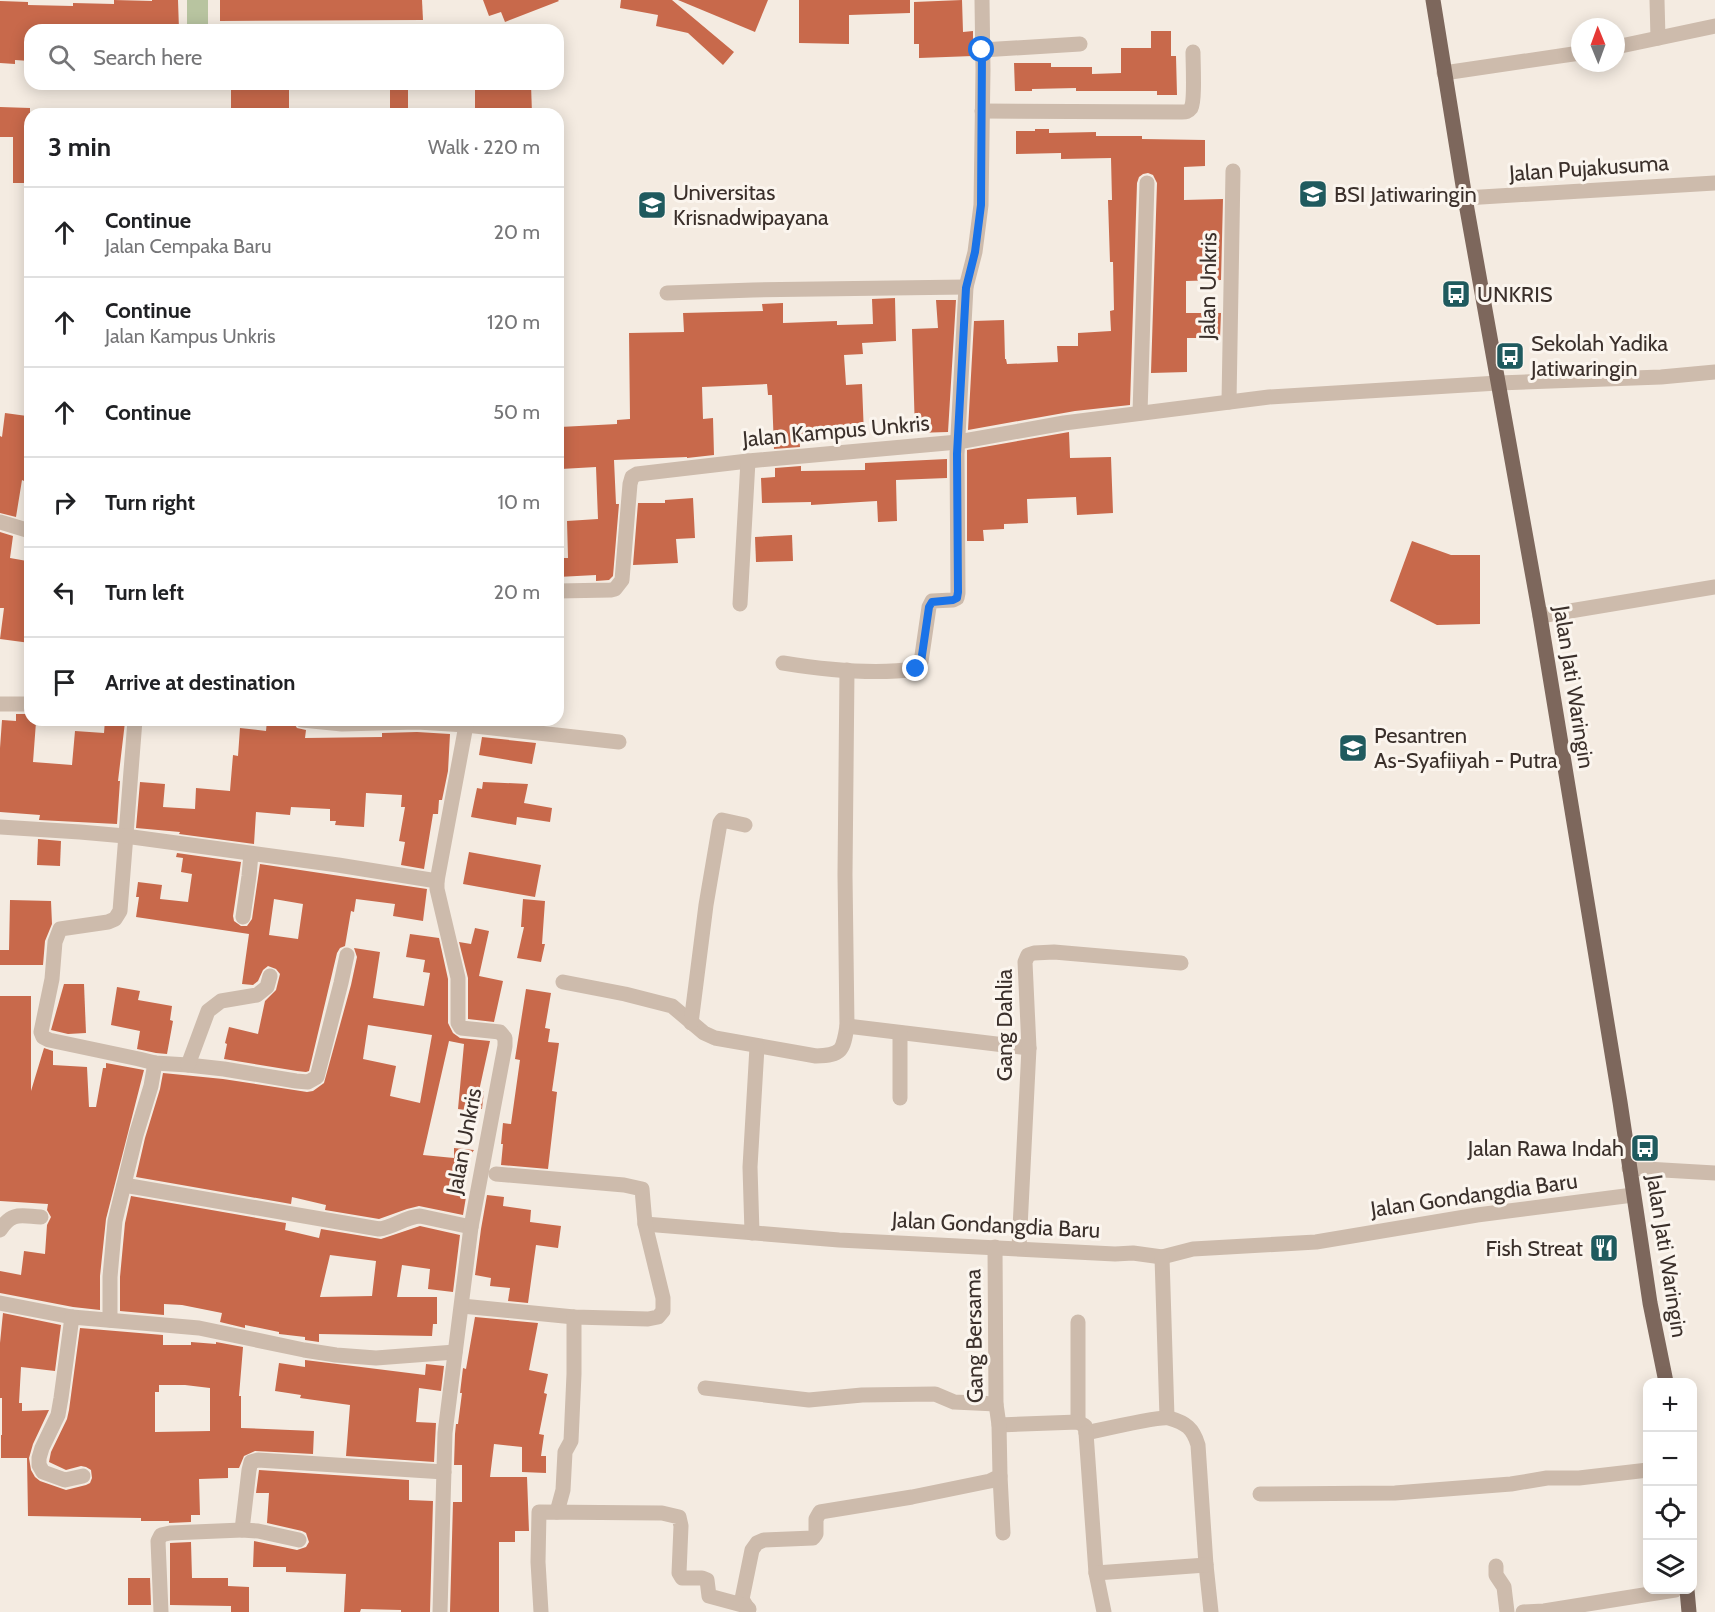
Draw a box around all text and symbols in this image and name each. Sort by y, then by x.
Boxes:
north arrow [1571,18,1625,72]
search box [24,24,564,90]
route start [968,36,994,62]
icon: search [45,41,78,74]
text: Search here [93,44,202,71]
text: 3 min [48,131,111,163]
text: Walk · 220 m [428,135,540,159]
street label: Jalan Pujakusuma [1507,149,1670,187]
school or university icon: BSI Jatiwaringin [1297,178,1329,210]
place label: Universitas Krisnadwipayana [673,179,829,231]
place label: BSI Jatiwaringin [1334,181,1477,208]
school or university icon: Universitas Krisnadwipayana [636,189,668,221]
text: Continue [105,207,191,234]
icon: ahead [48,216,81,249]
text: 20 m [494,220,540,244]
street label: Jalan Unkris [1194,232,1222,341]
text: Jalan Cempaka Baru [105,234,271,258]
bus stop icon: UNKRIS [1440,278,1472,310]
place label: UNKRIS [1477,281,1553,308]
text: Continue [105,297,191,324]
icon: ahead [48,306,81,339]
text: 120 m [487,310,540,334]
text: Jalan Kampus Unkris [105,324,276,348]
place label: Sekolah Yadika Jatiwaringin [1530,330,1668,382]
bus stop icon: Sekolah Yadika Jatiwaringin [1494,340,1526,372]
icon: ahead [48,396,81,429]
text: Continue [105,399,191,426]
text: 50 m [493,400,540,424]
street label: Jalan Kampus Unkris [740,409,931,453]
icon: right [48,486,81,519]
text: Turn right [105,489,195,516]
text: 10 m [497,490,540,514]
icon: left [48,576,81,609]
text: Turn left [105,579,184,606]
text: 20 m [494,580,540,604]
street label: Jalan Jati Waringin [1548,603,1600,770]
route end [902,655,928,681]
icon: arrive [48,666,81,699]
text: Arrive at destination [105,669,295,696]
place label: Pesantren As-Syafiiyah - Putra [1374,722,1558,774]
school or university icon: Pesantren As-Syafiiyah - Putra [1337,732,1369,764]
street label: Gang Dahlia [991,968,1018,1081]
street label: Jalan Unkris [440,1086,487,1197]
bus stop icon: Jalan Rawa Indah [1629,1132,1661,1164]
place label: Jalan Rawa Indah [1467,1135,1624,1162]
street label: Jalan Gondangdia Baru [1368,1167,1579,1223]
street label: Jalan Jati Waringin [1641,1172,1693,1339]
street label: Jalan Gondangdia Baru [890,1206,1101,1244]
restaurant icon: Fish Streat [1588,1232,1620,1264]
place label: Fish Streat [1485,1235,1584,1262]
street label: Gang Bersama [959,1268,989,1403]
map controls [1643,1378,1697,1594]
button: + [1643,1378,1697,1432]
button: − [1643,1432,1697,1486]
button: locate [1643,1486,1697,1540]
button: layers [1643,1540,1697,1594]

